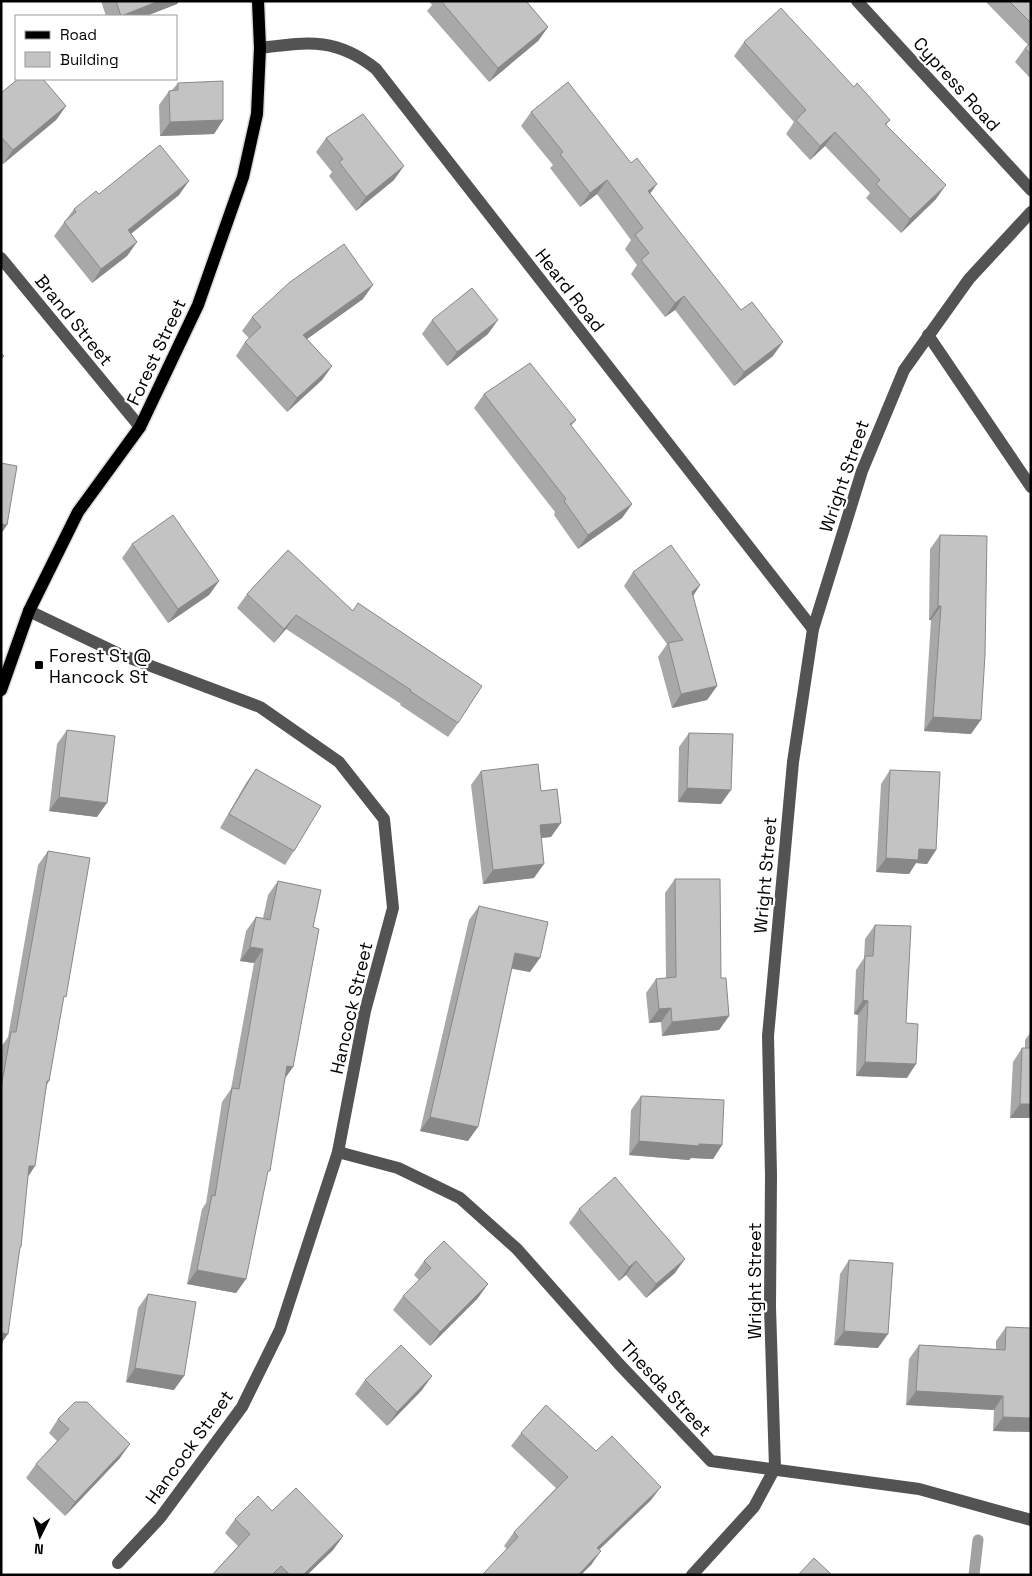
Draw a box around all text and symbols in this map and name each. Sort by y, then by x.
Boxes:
legend [15,15,178,80]
text: Road [60,25,97,44]
street label: Cypress Road [909,32,1005,136]
text: Building [60,50,119,69]
street label: Heard Road [530,244,610,336]
street label: Brand Street [30,270,118,370]
street label: Forest Street [121,295,191,409]
street label: Wright Street [814,417,874,535]
place label: Forest St @ Hancock St [49,644,151,688]
marker: Forest St @ Hancock St [33,659,45,671]
street label: Wright Street [748,816,782,934]
street label: Hancock Street [325,940,377,1076]
street label: Wright Street [743,1222,766,1340]
street label: Thesda Street [616,1335,716,1441]
street label: Hancock Street [140,1386,238,1508]
north arrow [15,1511,65,1561]
text: N [33,1540,44,1558]

